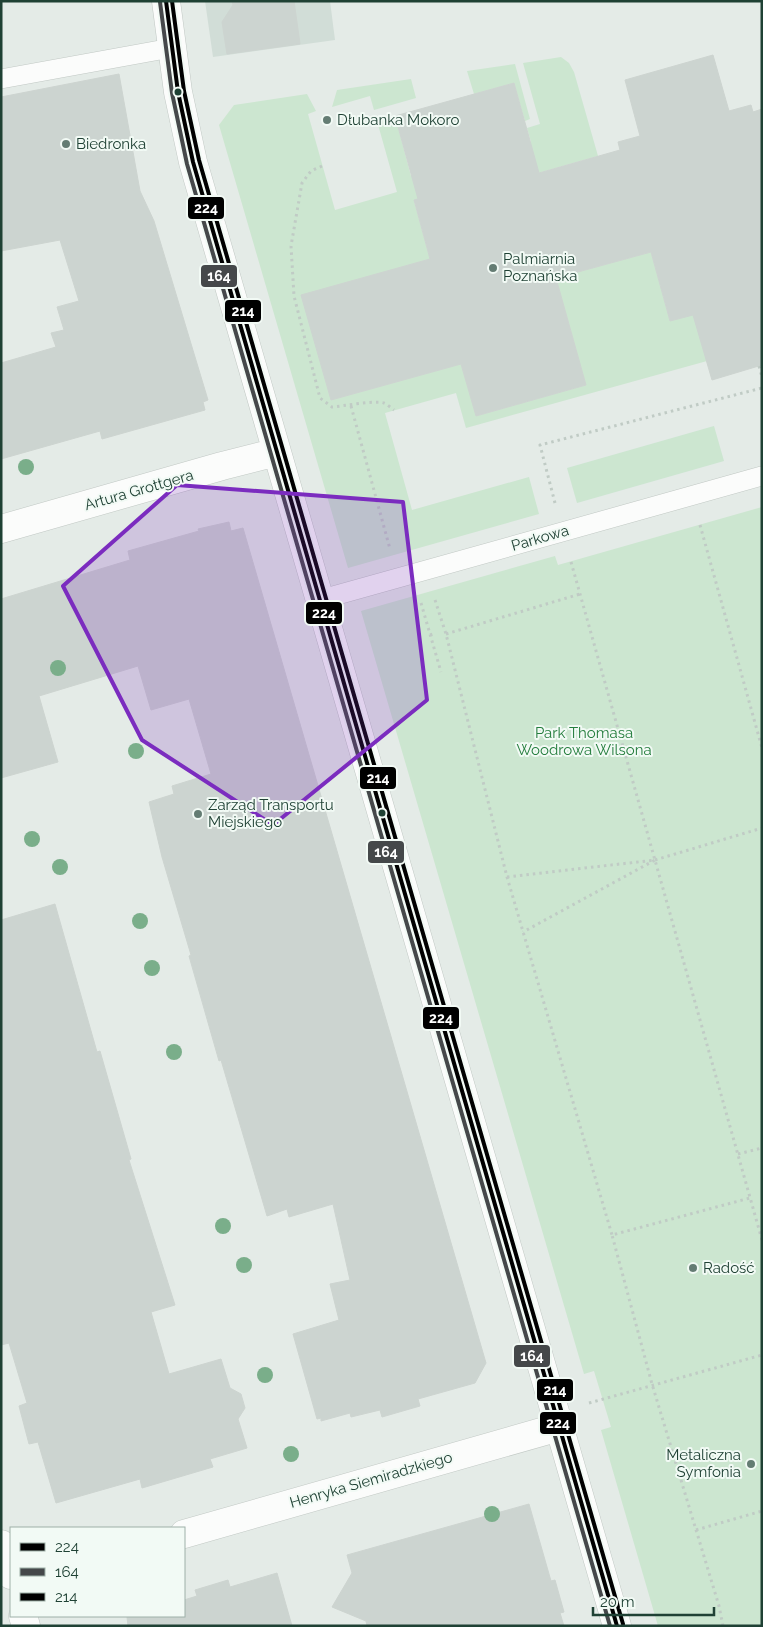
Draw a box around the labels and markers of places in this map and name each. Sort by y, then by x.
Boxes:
unlabelled marker [173,87,183,97]
place label: Dłubanka Mokoro [337,111,460,129]
marker: Dłubanka Mokoro [321,114,333,126]
place label: Biedronka [76,135,146,153]
marker: Biedronka [60,138,72,150]
place label: Palmiarnia Poznańska [503,250,577,285]
marker: Palmiarnia Poznańska [487,262,499,274]
place label: Zarząd Transportu Miejskiego [208,796,334,831]
marker: Zarząd Transportu Miejskiego [192,808,204,820]
unlabelled marker [377,808,387,818]
place label: Radość [703,1259,755,1277]
marker: Radość [687,1262,699,1274]
place label: Metaliczna Symfonia [666,1446,741,1481]
marker: Metaliczna Symfonia [745,1458,757,1470]

